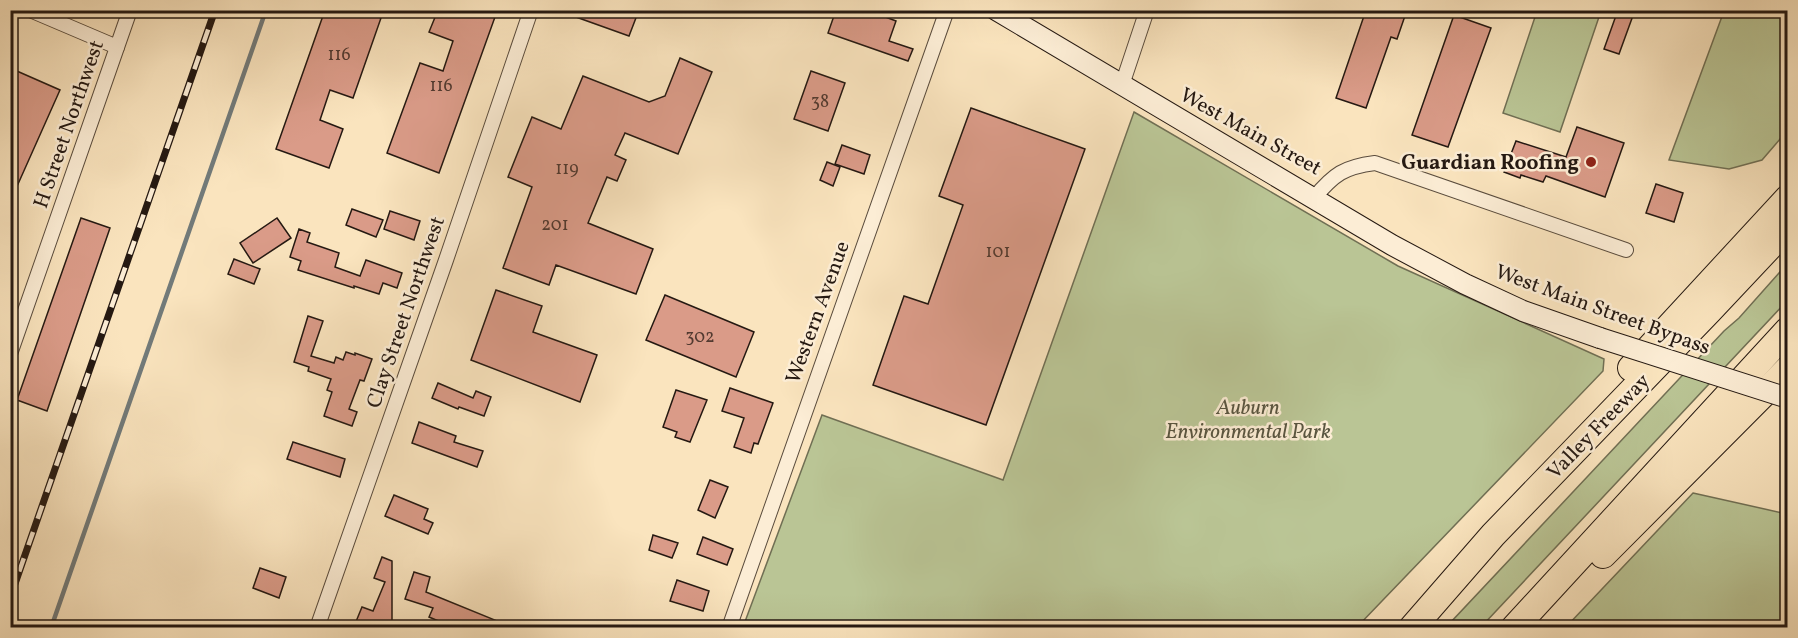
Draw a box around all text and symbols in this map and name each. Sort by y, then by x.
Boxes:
street label: H Street Northwest [27,36,112,213]
house number: 116 [327,43,351,68]
house number: 116 [429,74,453,99]
street label: West Main Street [1174,81,1326,183]
house number: 38 [811,90,829,115]
place label: Guardian Roofing [1401,149,1579,178]
marker: Guardian Roofing [1584,155,1598,169]
house number: 119 [555,157,579,182]
street label: Clay Street Northwest [360,213,453,412]
house number: 201 [541,213,569,238]
street label: Western Avenue [779,237,858,388]
house number: 101 [986,240,1010,265]
street label: West Main Street Bypass [1491,258,1714,363]
house number: 302 [685,325,715,350]
street label: Valley Freeway [1541,367,1658,487]
park label: Auburn Environmental Park [1165,394,1331,447]

